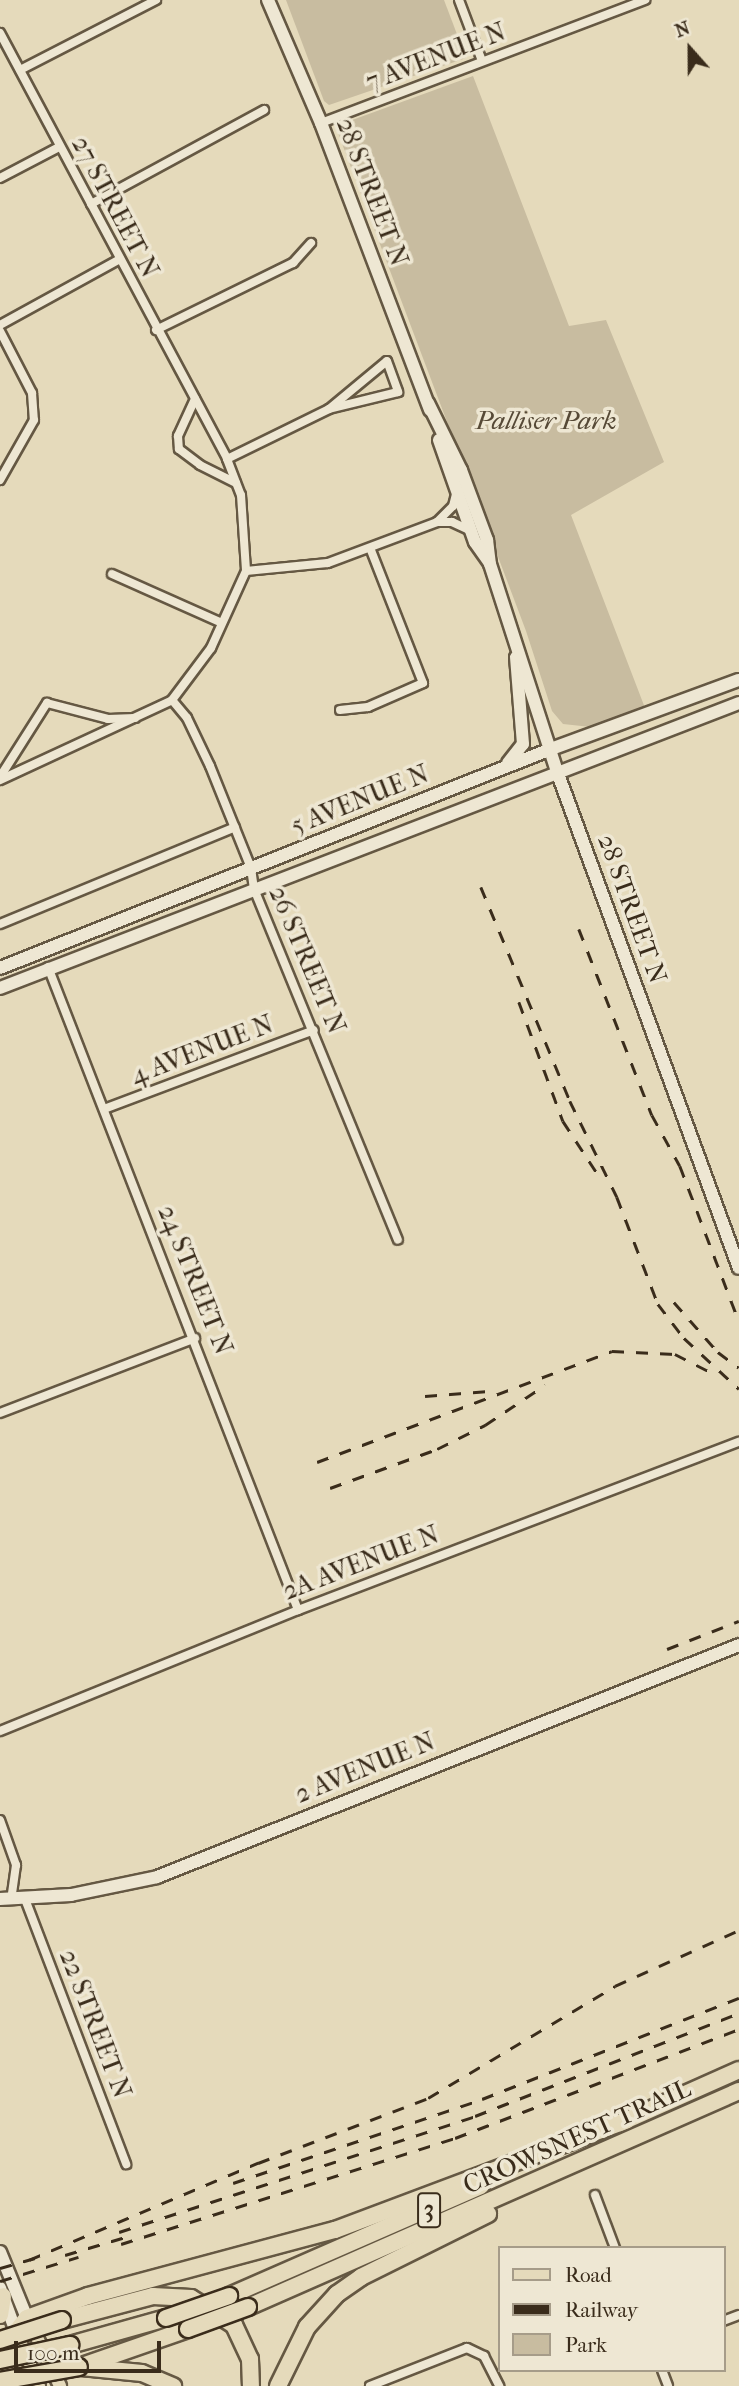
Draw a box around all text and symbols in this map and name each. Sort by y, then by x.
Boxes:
north arrow [655,14,725,84]
street label: 7 AVENUE N [362,16,510,98]
text: N [672,17,693,42]
street label: 28 STREET N [329,113,415,271]
street label: 27 STREET N [65,131,165,283]
park label: Palliser Park [475,405,617,437]
street label: 5 AVENUE N [286,758,434,842]
street label: 28 STREET N [591,830,673,988]
street label: 26 STREET N [262,881,352,1039]
street label: 4 AVENUE N [126,1009,278,1091]
street label: 24 STREET N [151,1201,239,1359]
street label: 2A AVENUE N [278,1519,444,1607]
street label: 2 AVENUE N [290,1726,440,1810]
street label: 22 STREET N [52,1945,138,2103]
street label: CROWSNEST TRAIL [458,2073,696,2201]
road number: 3 [417,2190,441,2230]
legend [498,2246,725,2372]
text: Road [565,2263,612,2287]
text: Railway [565,2298,638,2322]
scale bar [18,2326,164,2370]
text: Park [565,2333,607,2357]
text: 100 m [27,2341,80,2365]

